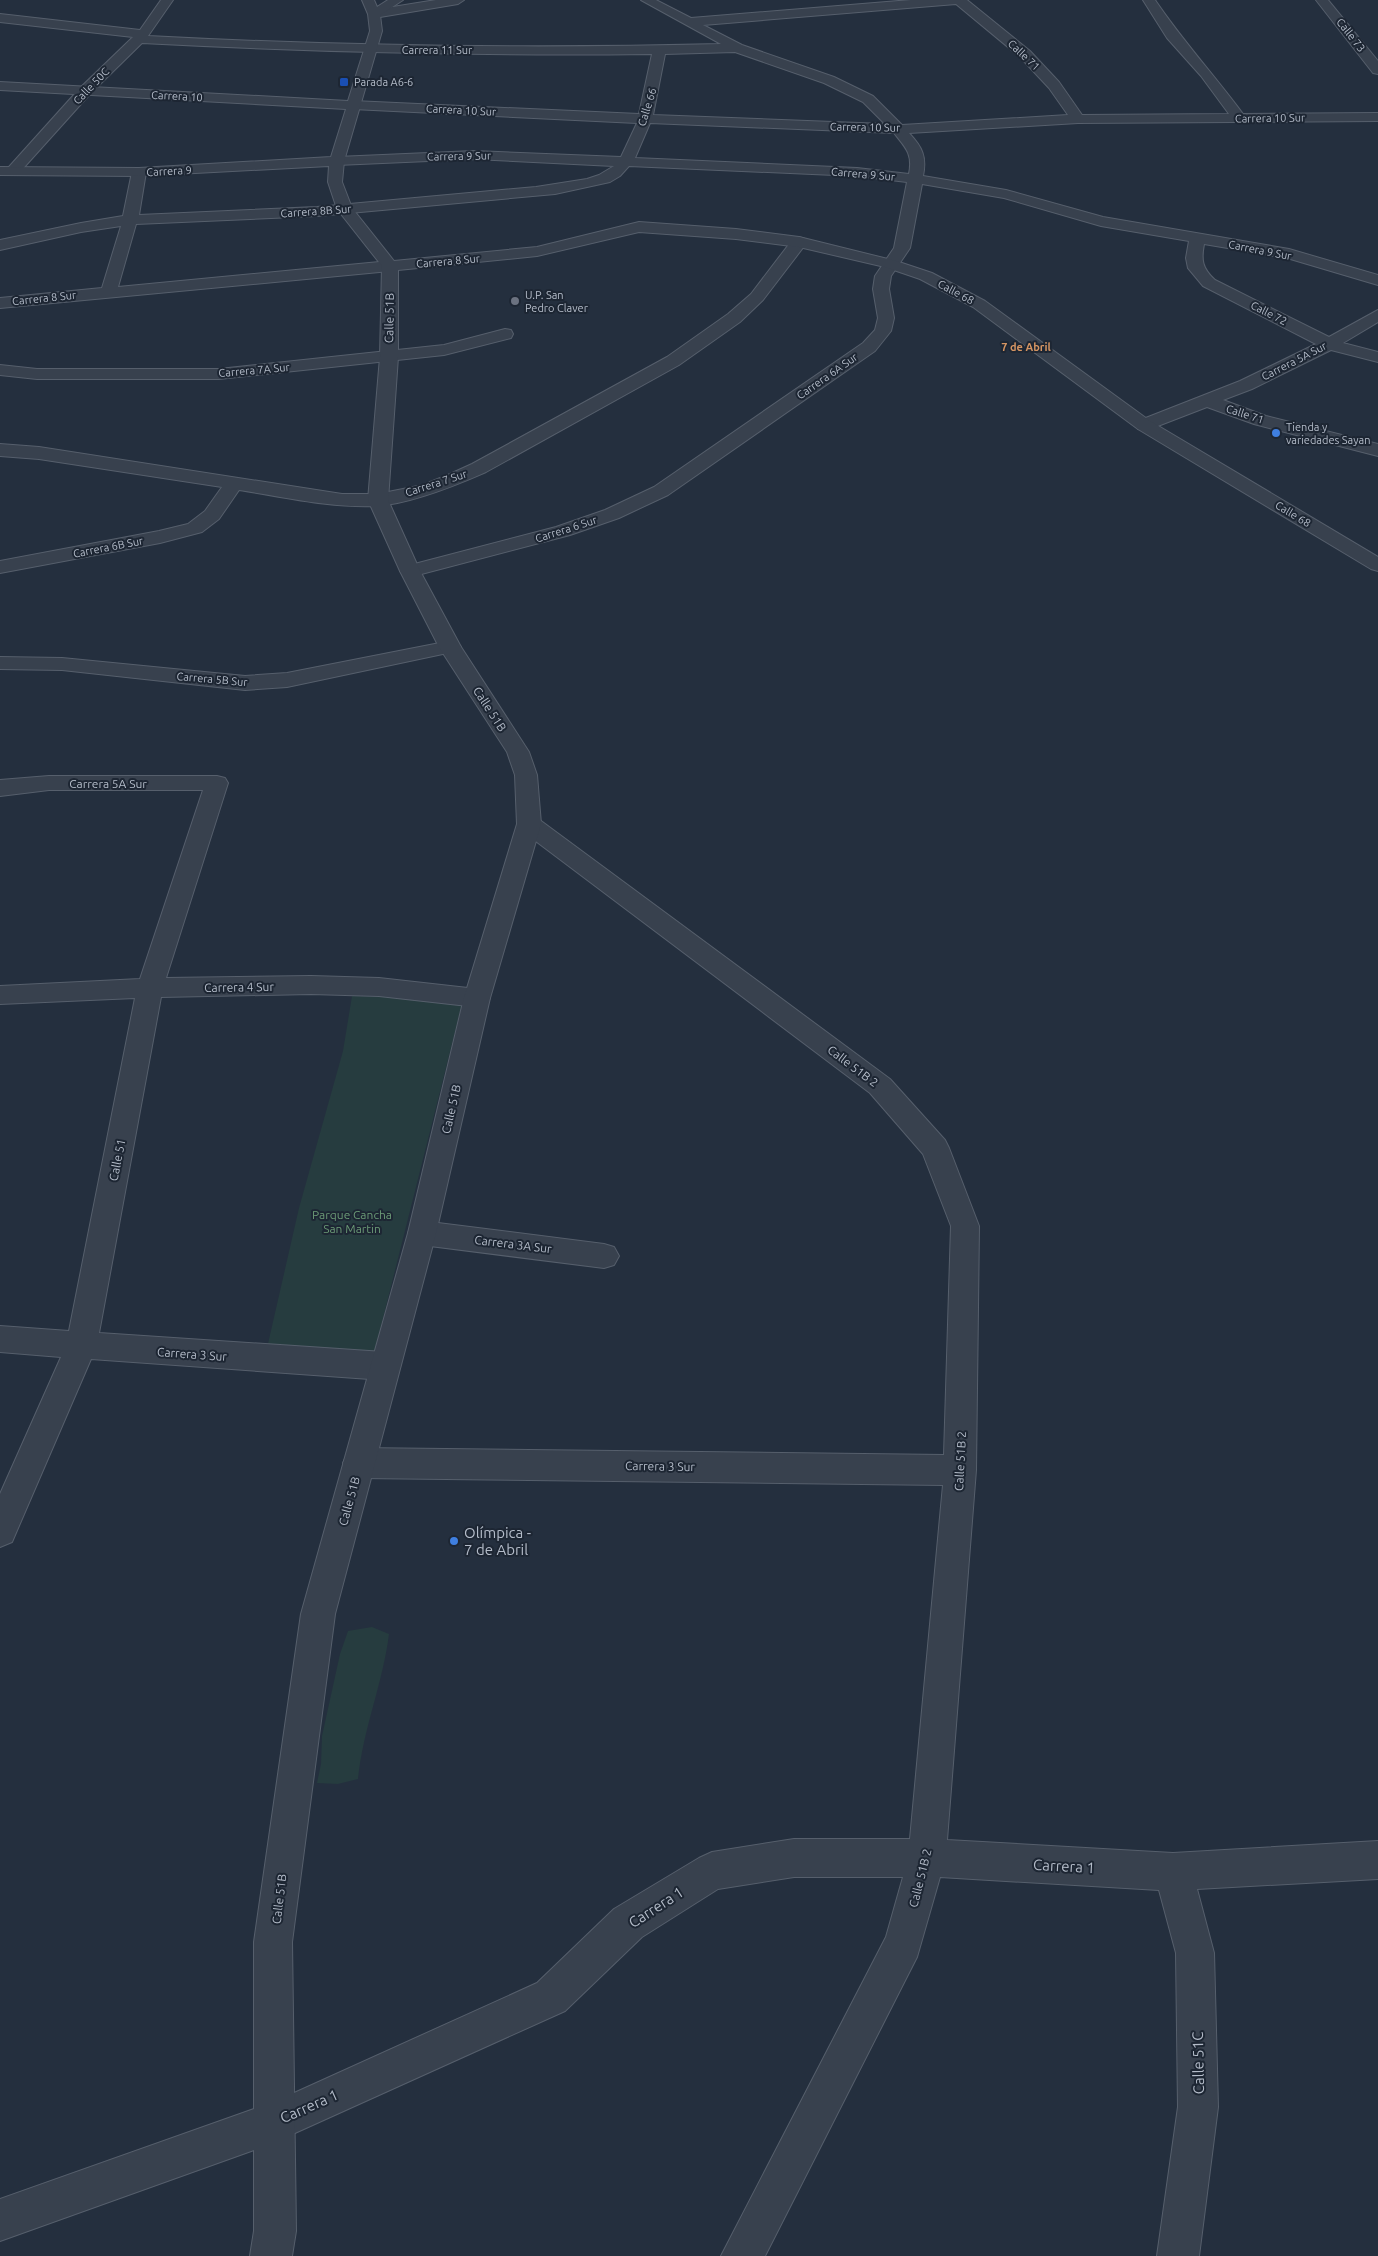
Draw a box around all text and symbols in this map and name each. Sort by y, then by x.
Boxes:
street label: Calle 73 [1334,16,1368,54]
street label: Calle 71 [1006,37,1042,73]
street label: Carrera 11 Sur [402,44,473,56]
street label: Calle 50C [71,65,111,107]
marker: Parada A6-6 [338,76,350,88]
place label: Parada A6-6 [354,76,413,88]
street label: Calle 66 [636,87,658,127]
street label: Carrera 10 [151,89,203,103]
street label: Carrera 10 Sur [426,102,497,118]
street label: Carrera 10 Sur [1235,111,1306,125]
street label: Carrera 10 Sur [830,120,901,134]
street label: Carrera 9 Sur [427,149,492,163]
street label: Carrera 9 [146,164,192,178]
street label: Carrera 9 Sur [831,165,896,183]
street label: Carrera 8B Sur [280,202,353,219]
street label: Carrera 9 Sur [1227,238,1293,262]
street label: Carrera 8 Sur [416,252,481,270]
street label: Calle 68 [936,278,976,306]
street label: Carrera 8 Sur [12,289,77,307]
place label: U.P. San Pedro Claver [525,289,589,314]
street label: Calle 51B [382,293,396,343]
marker: U.P. San Pedro Claver [509,295,521,307]
street label: Calle 72 [1249,299,1289,327]
street label: Carrera 5A Sur [1260,339,1329,383]
district label: 7 de Abril [1001,341,1051,353]
street label: Carrera 6A Sur [794,350,860,401]
street label: Carrera 7A Sur [218,361,291,379]
street label: Calle 71 [1225,402,1265,426]
place label: Tienda y variedades Sayan [1286,421,1370,446]
marker: Tienda y variedades Sayan [1270,427,1282,439]
street label: Carrera 7 Sur [404,467,469,499]
street label: Calle 68 [1273,499,1313,529]
street label: Carrera 6 Sur [534,513,599,545]
street label: Carrera 6B Sur [72,534,145,560]
street label: Carrera 5B Sur [176,670,249,688]
street label: Calle 51B [471,684,509,734]
street label: Carrera 5A Sur [69,777,147,790]
street label: Carrera 4 Sur [204,980,275,994]
street label: Calle 51B 2 [825,1043,881,1089]
street label: Calle 51B [439,1083,463,1135]
street label: Calle 51 [107,1138,127,1182]
park label: Parque Cancha San Martin [312,1208,392,1235]
street label: Carrera 3A Sur [474,1233,553,1255]
street label: Carrera 3 Sur [157,1345,228,1363]
street label: Calle 51B 2 [952,1431,968,1491]
street label: Carrera 3 Sur [625,1459,696,1473]
street label: Calle 51B [336,1475,362,1527]
place label: Olímpica - 7 de Abril [464,1524,531,1558]
marker: Olímpica - 7 de Abril [448,1535,460,1547]
street label: Calle 51B 2 [906,1847,934,1909]
street label: Carrera 1 [1033,1856,1095,1876]
street label: Calle 51B [269,1873,289,1925]
street label: Carrera 1 [625,1883,687,1931]
street label: Calle 51C [1189,2032,1207,2094]
street label: Carrera 1 [277,2086,341,2126]

